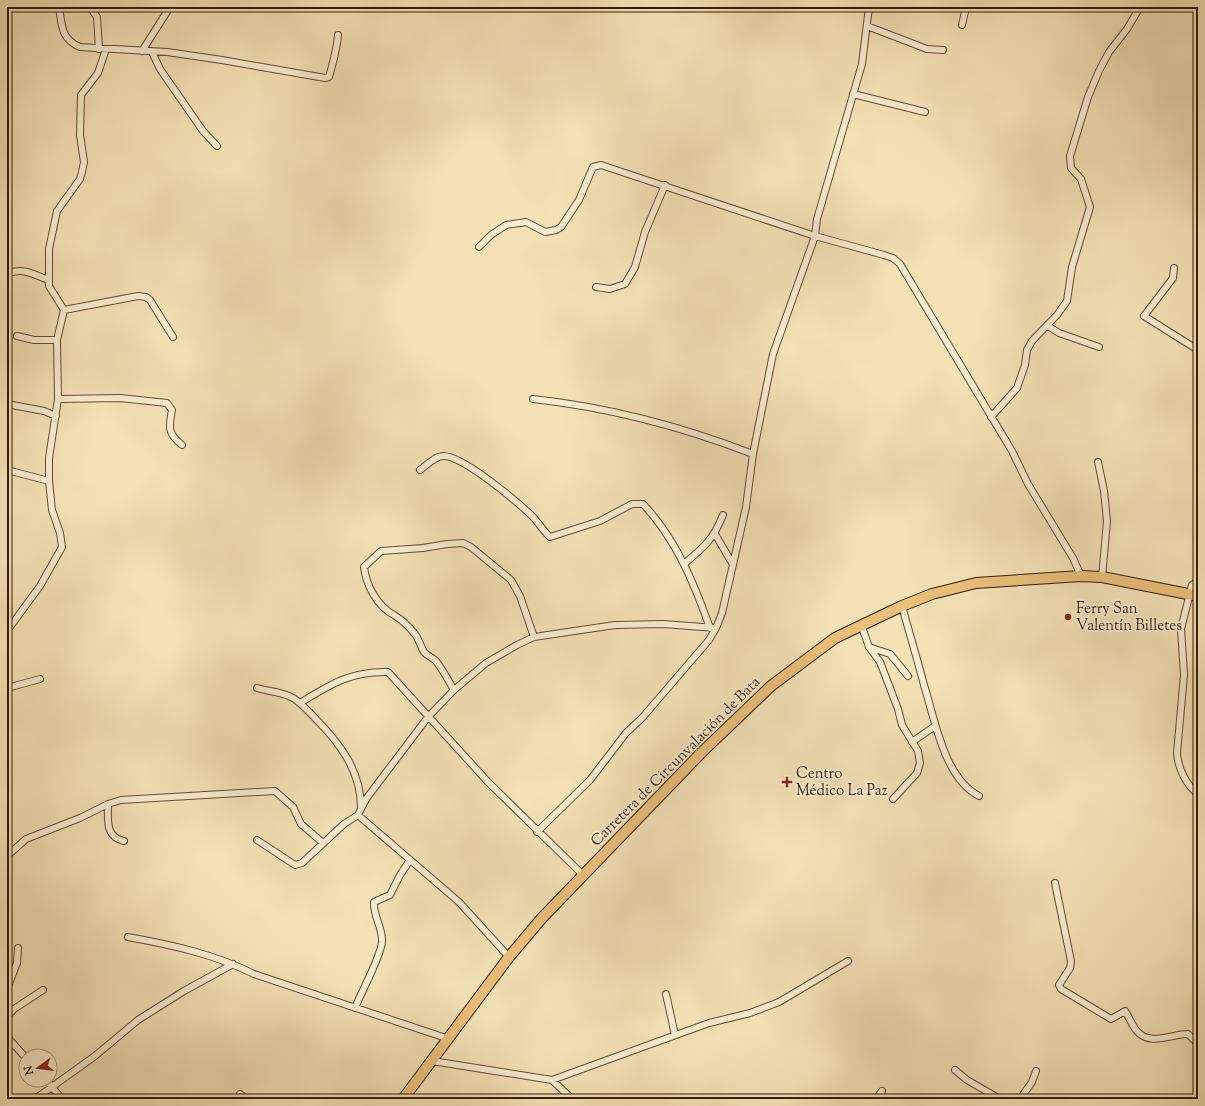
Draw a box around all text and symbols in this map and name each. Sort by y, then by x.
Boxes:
place label: Ferry San Valentín Billetes [1076,599,1182,637]
marker: Ferry San Valentín Billetes [1063,612,1073,622]
street label: Carretera de Circunvalación de Bata [587,672,766,852]
place label: Centro Médico La Paz [796,764,888,802]
marker: Centro Médico La Paz [781,776,793,788]
north arrow [18,1048,58,1088]
text: N [20,1064,38,1078]

